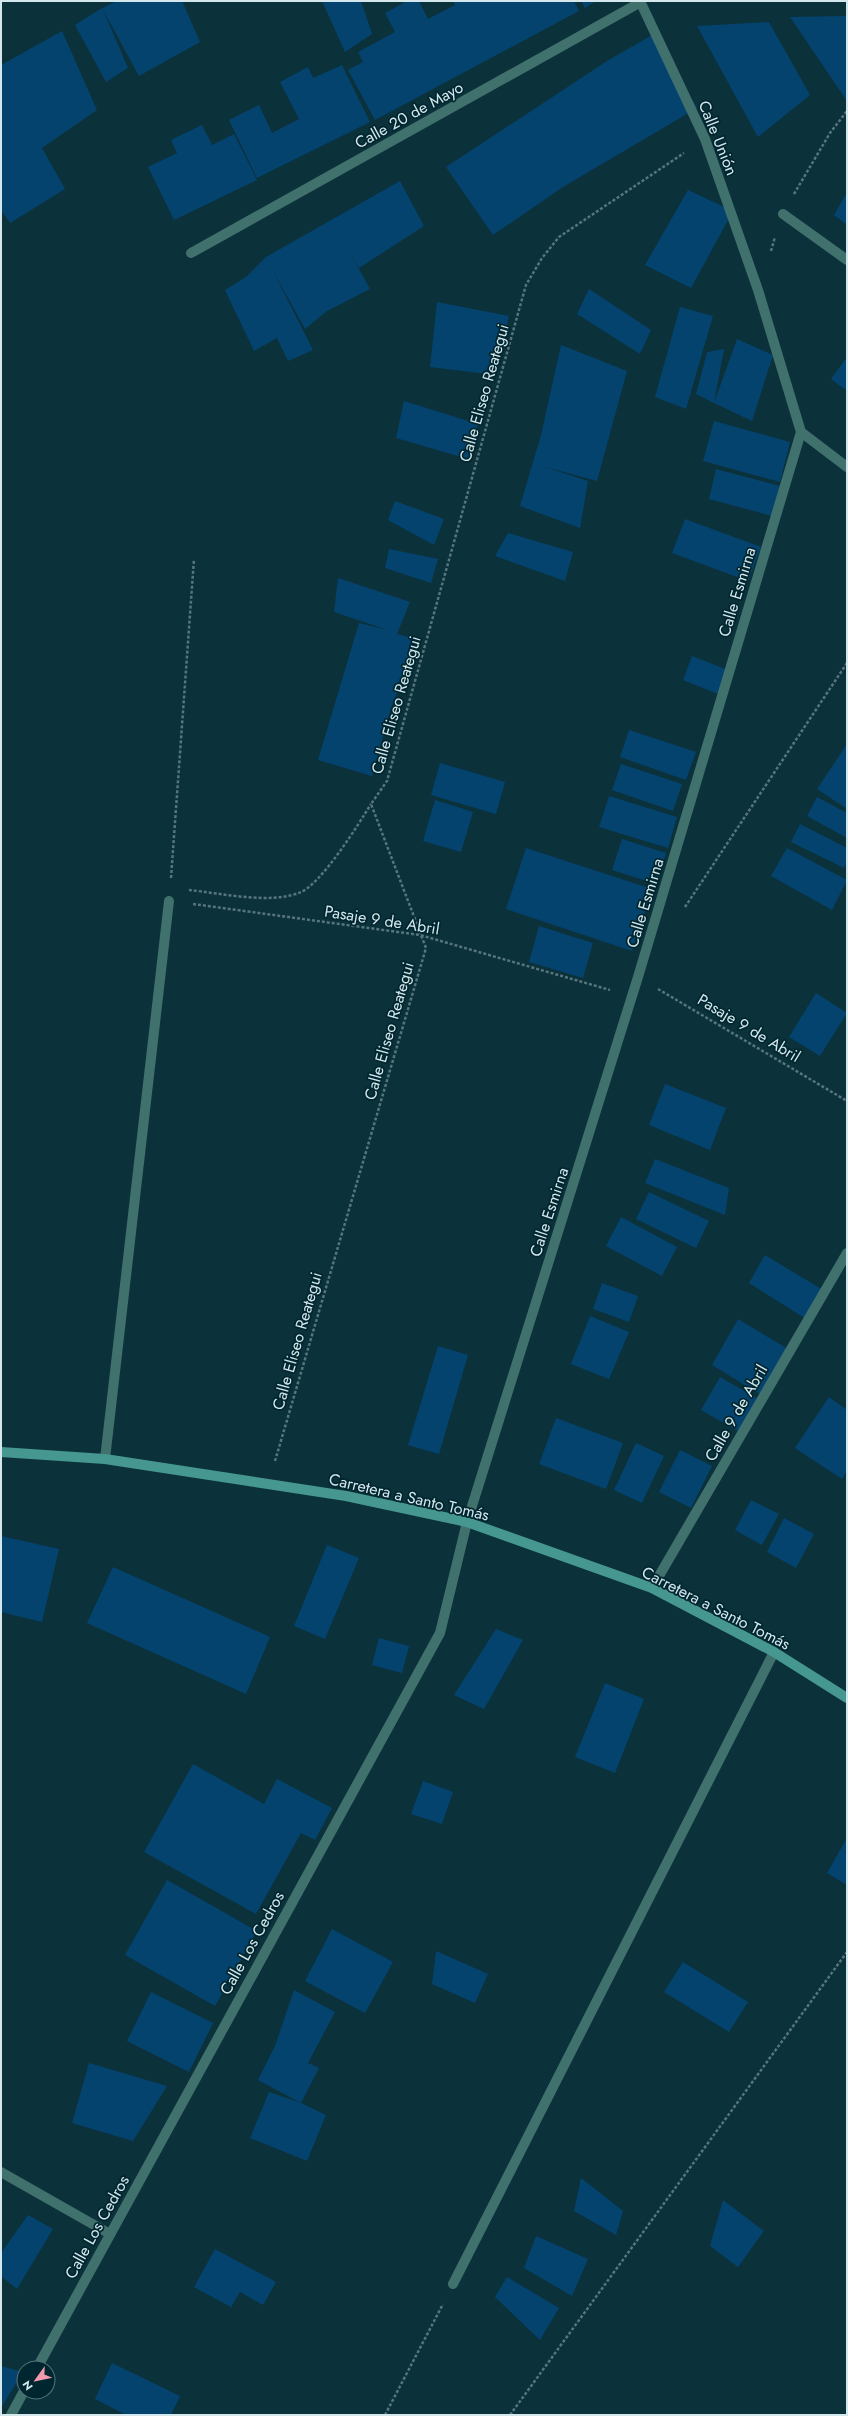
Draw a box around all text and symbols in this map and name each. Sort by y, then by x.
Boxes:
street label: Calle 20 de Mayo [351,76,468,154]
street label: Calle Unión [693,97,743,179]
street label: Calle Eliseo Reategui [453,321,515,465]
street label: Calle Esmirna [712,544,762,640]
street label: Calle Eliseo Reategui [365,633,427,777]
street label: Calle Esmirna [620,855,670,951]
street label: Pasaje 9 de Abril [323,900,441,940]
street label: Calle Eliseo Reategui [358,959,420,1103]
street label: Pasaje 9 de Abril [693,988,805,1068]
street label: Calle Esmirna [524,1164,574,1260]
street label: Calle Eliseo Reategui [266,1269,328,1413]
street label: Calle 9 de Abril [699,1360,773,1466]
street label: Carretera a Santo Tomás [327,1467,491,1527]
street label: Carretera a Santo Tomás [638,1561,794,1655]
street label: Calle Los Cedros [214,1887,290,1999]
street label: Calle Los Cedros [59,2171,135,2283]
north arrow [16,2360,56,2400]
text: N [19,2377,37,2393]

